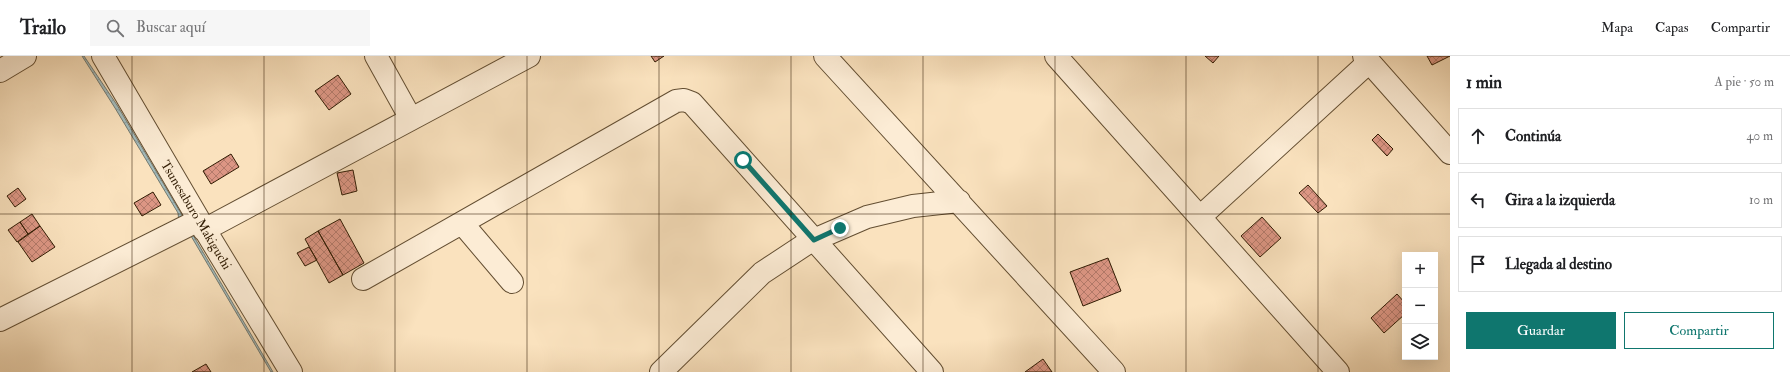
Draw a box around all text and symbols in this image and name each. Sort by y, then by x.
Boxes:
search box [90,10,370,46]
text: Trailo [20,16,66,40]
icon: search [104,17,126,39]
text: Buscar aquí [136,18,205,37]
text: Mapa [1601,19,1633,36]
text: Capas [1655,19,1689,36]
text: Compartir [1711,19,1770,36]
text: 1 min [1466,72,1502,93]
text: A pie · 50 m [1715,74,1774,90]
icon: ahead [1467,125,1489,147]
text: Continúa [1505,127,1561,146]
text: 40 m [1747,128,1773,144]
route start [734,151,752,169]
street label: Tsunesaburo Makiguchi [157,157,235,273]
icon: left [1467,189,1489,211]
text: Gira a la izquierda [1505,191,1615,210]
text: 10 m [1749,192,1773,208]
route end [831,219,849,237]
map controls [1402,252,1438,360]
button: + [1402,252,1438,288]
icon: arrive [1467,253,1489,275]
text: Llegada al destino [1505,255,1612,274]
button: − [1402,288,1438,324]
button: Guardar [1466,312,1616,349]
button: Compartir [1624,312,1774,349]
button: layers [1402,324,1438,360]

